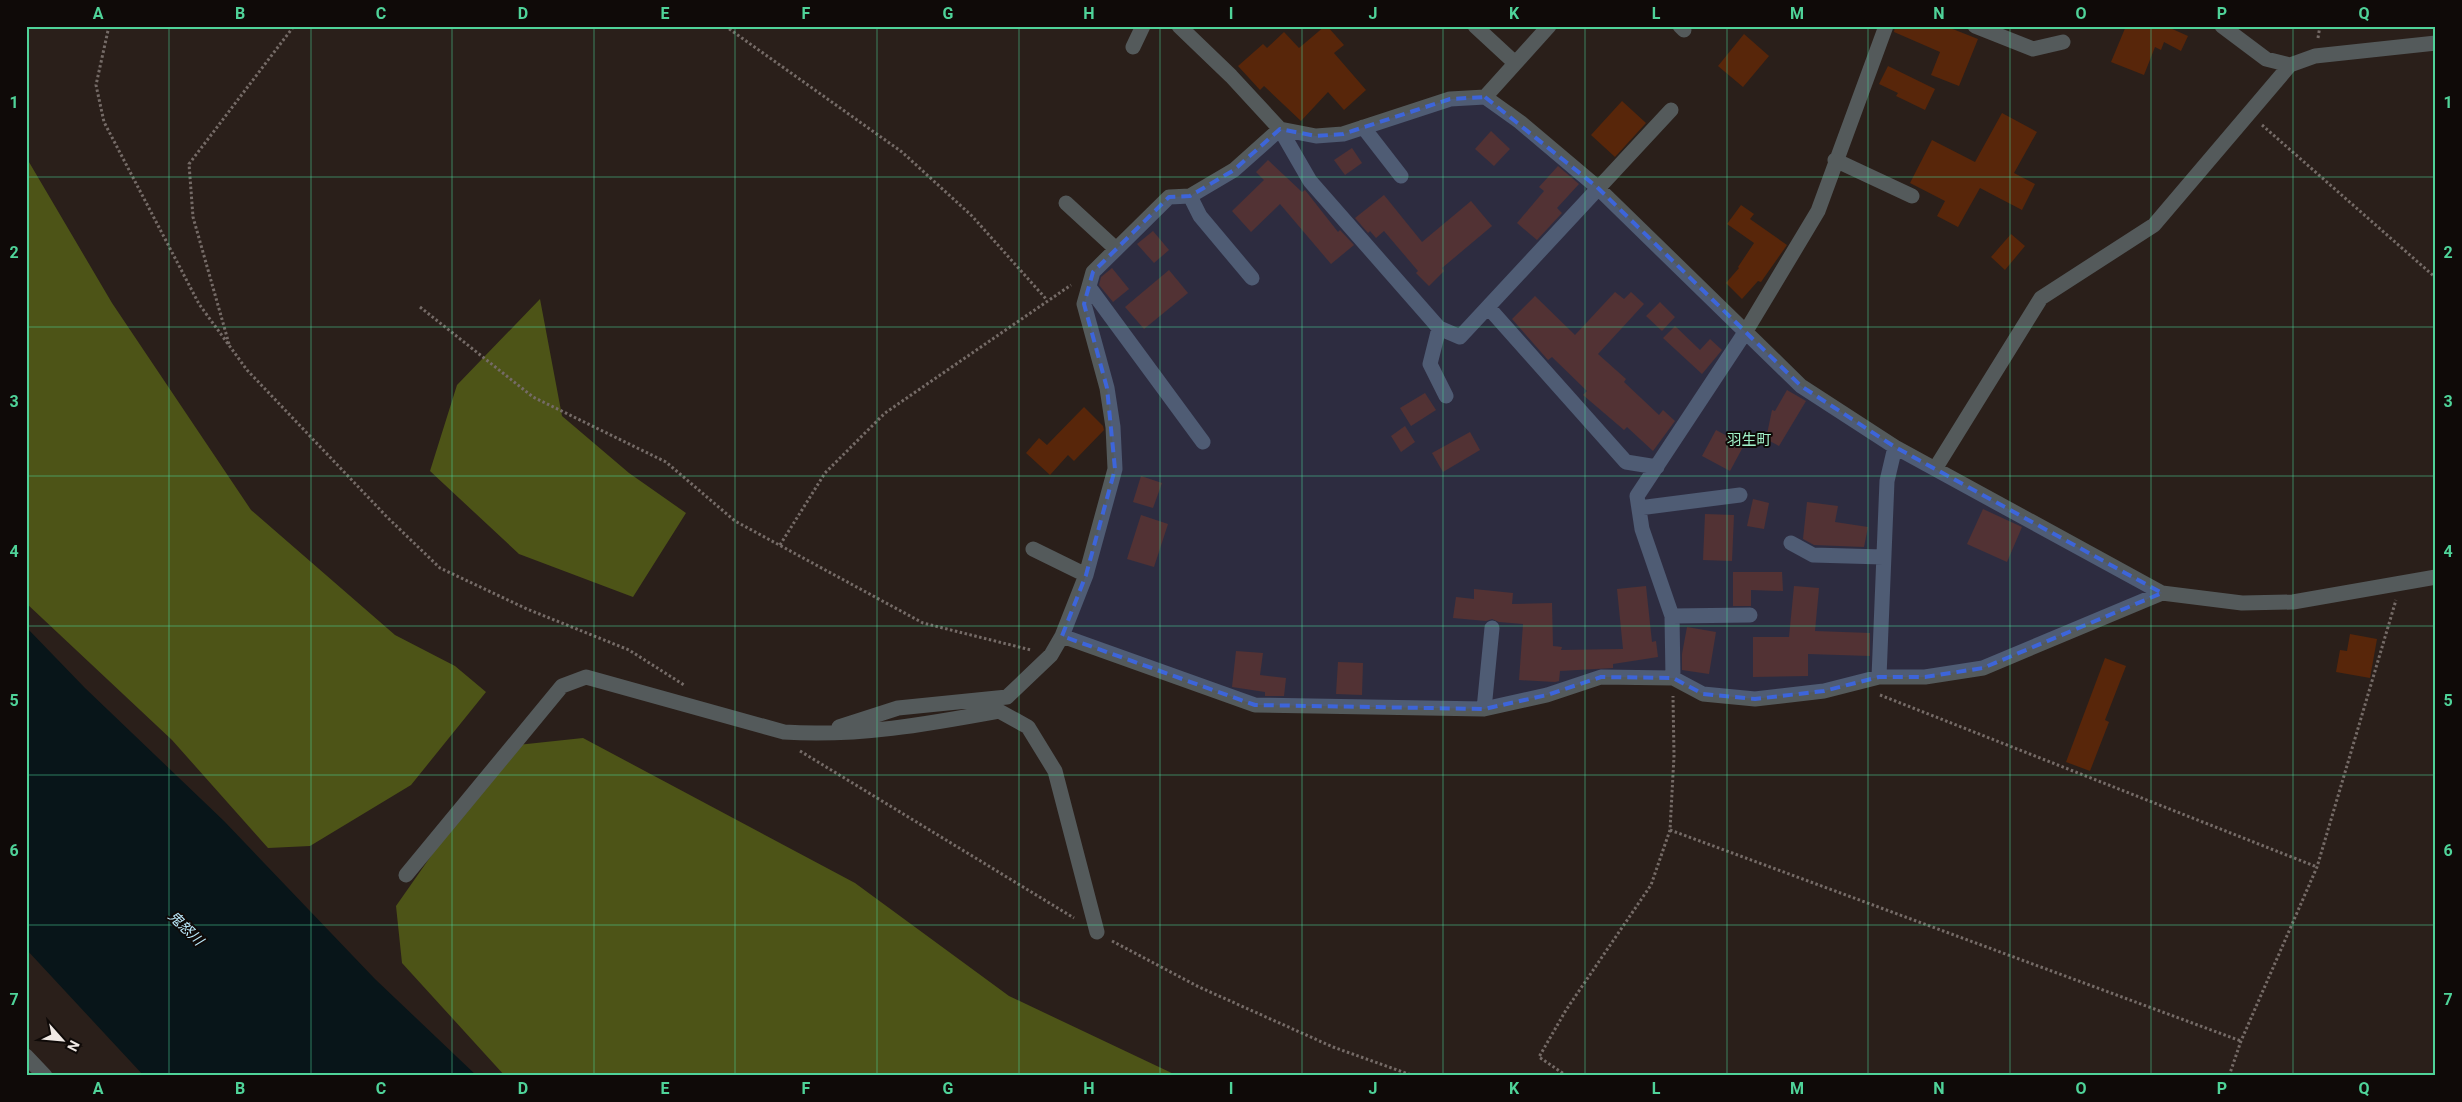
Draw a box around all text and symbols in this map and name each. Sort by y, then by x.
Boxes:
text: A [93,4,104,23]
text: B [235,4,245,23]
text: C [376,4,386,23]
text: D [518,4,528,23]
text: E [661,4,670,23]
text: F [802,4,811,23]
text: G [943,4,954,23]
text: H [1083,4,1095,23]
text: I [1229,4,1233,23]
text: J [1369,4,1377,23]
text: K [1509,4,1520,23]
text: L [1652,4,1661,23]
text: M [1790,4,1804,23]
text: N [1933,4,1945,23]
text: O [2075,4,2087,23]
text: P [2217,4,2227,23]
text: Q [2358,4,2370,23]
text: 1 [9,93,19,112]
text: 1 [2443,93,2453,112]
text: 2 [9,243,19,262]
text: 2 [2443,243,2453,262]
text: 3 [9,392,19,411]
text: 3 [2443,392,2453,411]
district label: 羽生町 [1726,431,1772,449]
text: 4 [9,542,19,561]
text: 4 [2443,542,2453,561]
text: 5 [9,691,19,710]
text: 5 [2443,691,2453,710]
text: 6 [9,841,19,860]
text: 6 [2443,841,2453,860]
water label: 鬼怒川 [165,908,208,950]
text: 7 [9,990,19,1009]
text: 7 [2443,990,2453,1009]
north arrow [38,1014,88,1064]
text: N [64,1038,83,1054]
text: A [93,1079,104,1098]
text: B [235,1079,245,1098]
text: C [376,1079,386,1098]
text: D [518,1079,528,1098]
text: E [661,1079,670,1098]
text: F [802,1079,811,1098]
text: G [943,1079,954,1098]
text: H [1083,1079,1095,1098]
text: I [1229,1079,1233,1098]
text: J [1369,1079,1377,1098]
text: K [1509,1079,1520,1098]
text: L [1652,1079,1661,1098]
text: M [1790,1079,1804,1098]
text: N [1933,1079,1945,1098]
text: O [2075,1079,2087,1098]
text: P [2217,1079,2227,1098]
text: Q [2358,1079,2370,1098]

